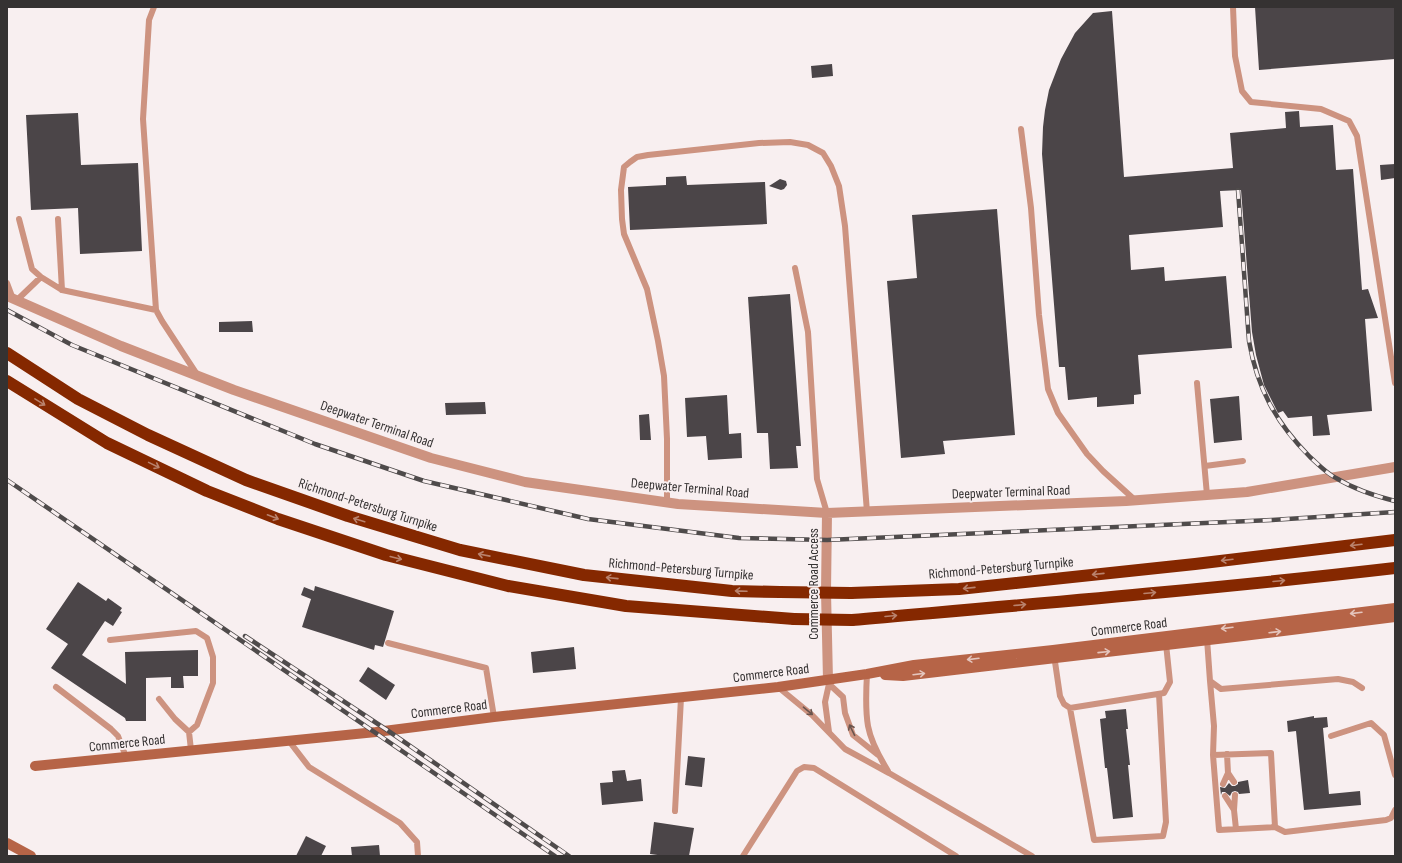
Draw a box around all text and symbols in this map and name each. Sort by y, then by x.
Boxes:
street label: Deepwater Terminal Road [318,397,436,451]
one-way arrow [34,398,45,406]
one-way arrow [147,462,159,469]
street label: Richmond-Petersburg Turnpike [296,474,440,536]
street label: Deepwater Terminal Road [630,474,750,502]
street label: Deepwater Terminal Road [951,481,1071,503]
one-way arrow [266,513,278,521]
one-way arrow [353,516,366,523]
street label: Commerce Road Access [805,528,822,640]
one-way arrow [1350,541,1363,549]
one-way arrow [478,550,491,558]
street label: Richmond-Petersburg Turnpike [928,553,1074,583]
street label: Richmond-Petersburg Turnpike [608,554,754,584]
one-way arrow [389,555,402,562]
one-way arrow [1221,557,1234,564]
one-way arrow [1092,571,1105,578]
one-way arrow [606,574,619,582]
one-way arrow [1272,577,1285,584]
one-way arrow [963,584,976,591]
one-way arrow [735,587,748,595]
one-way arrow [1143,589,1156,597]
one-way arrow [1013,602,1026,609]
one-way arrow [1350,609,1363,616]
one-way arrow [884,613,897,620]
street label: Commerce Road [1090,614,1168,640]
one-way arrow [1221,625,1234,632]
one-way arrow [1268,629,1281,636]
one-way arrow [1097,648,1110,656]
one-way arrow [967,655,980,663]
street label: Commerce Road [732,660,810,686]
one-way arrow [912,670,925,678]
street label: Commerce Road [410,696,488,722]
one-way arrow [803,707,813,716]
one-way arrow [848,724,855,736]
street label: Commerce Road [88,731,166,755]

